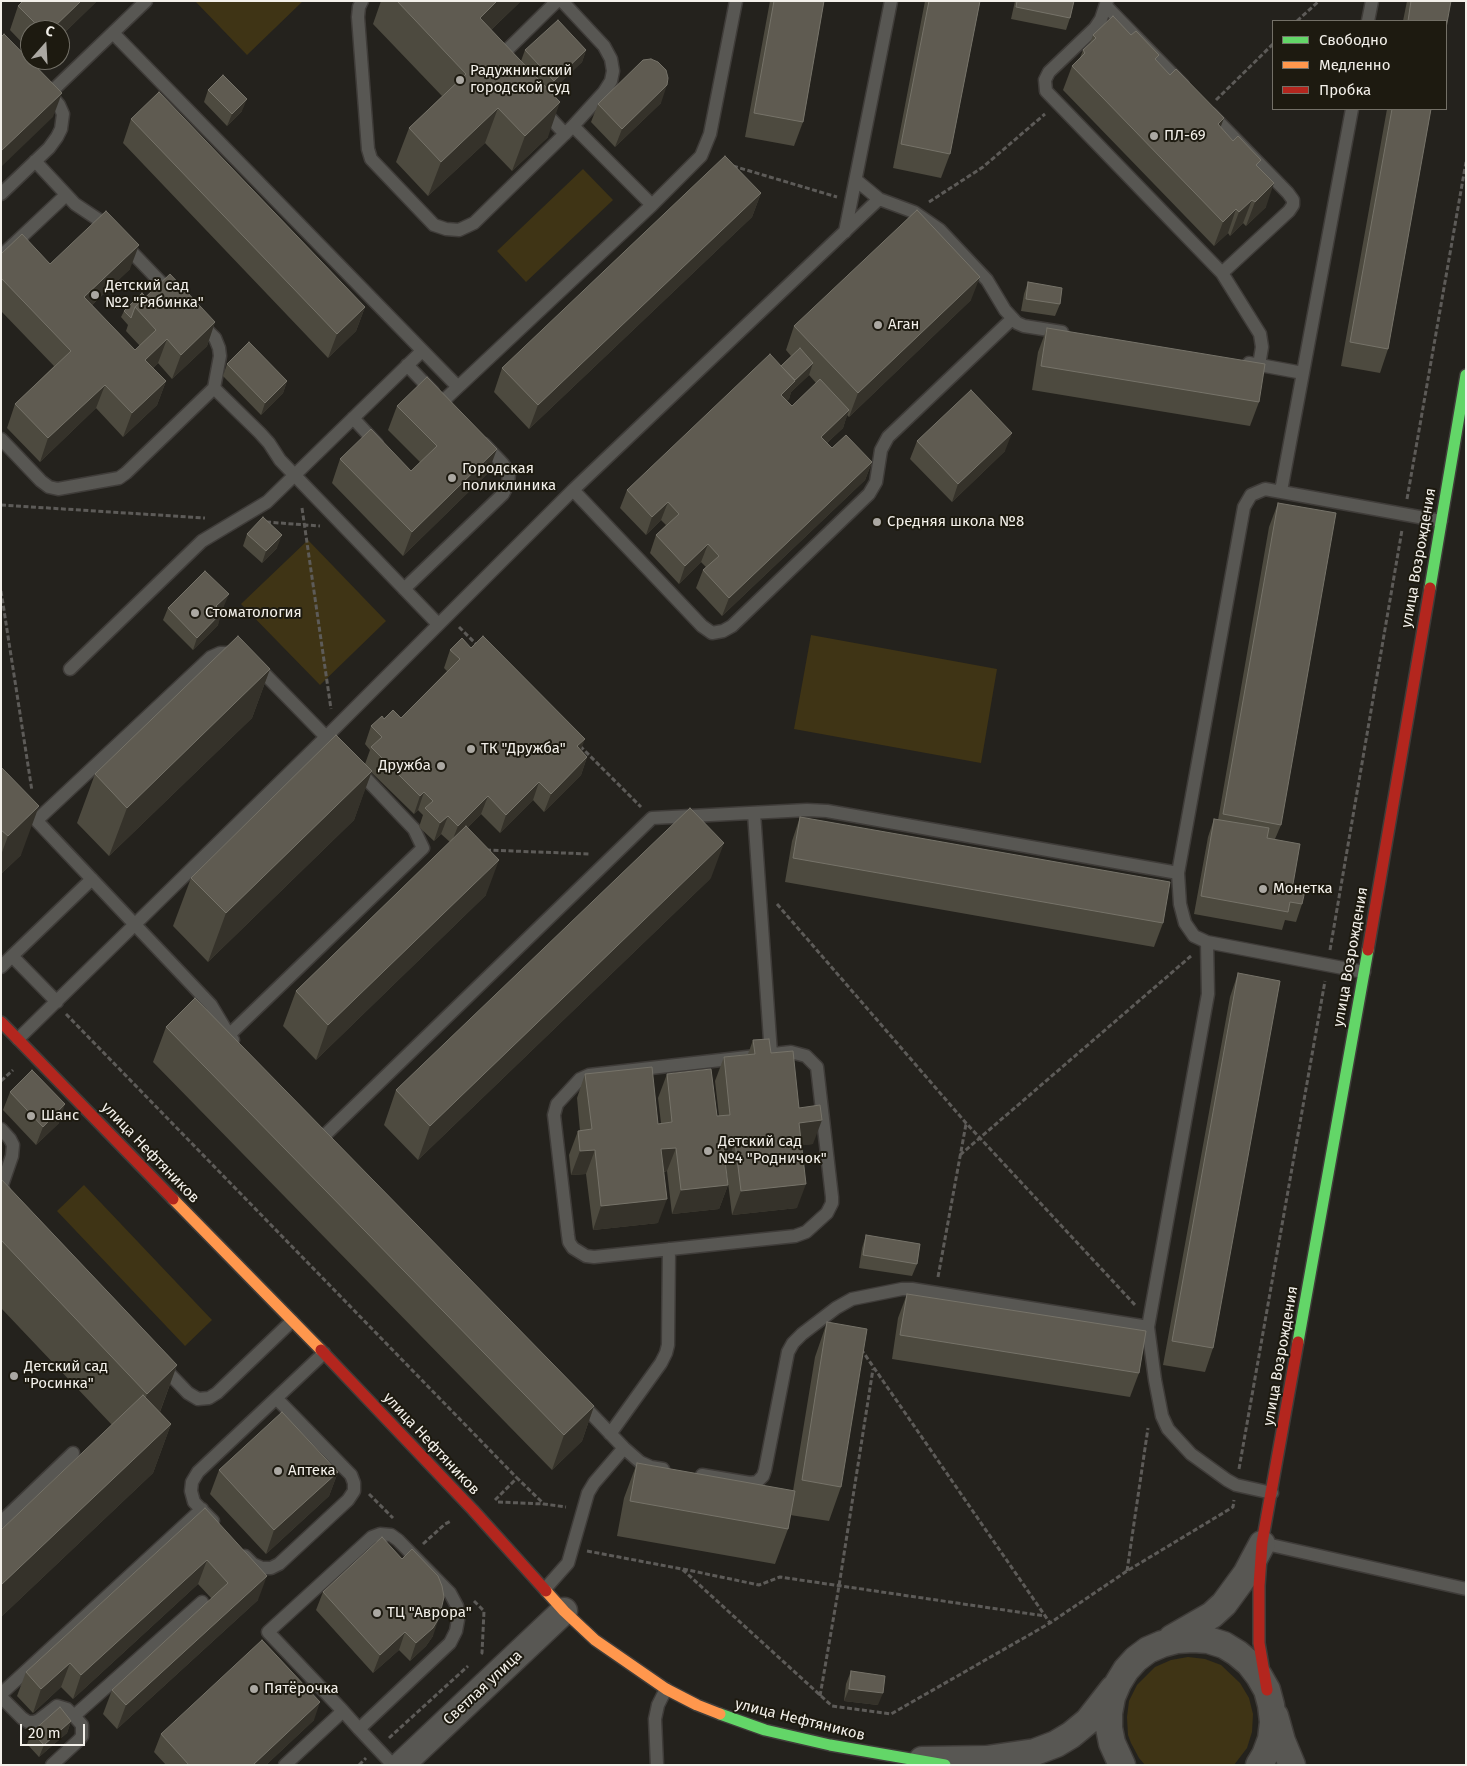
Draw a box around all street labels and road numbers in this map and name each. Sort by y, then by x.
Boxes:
street label: улица Возрождения [1398,487,1440,629]
street label: улица Возрождения [1330,886,1372,1028]
street label: улица Нефтяников [97,1099,203,1207]
street label: улица Возрождения [1260,1285,1302,1427]
street label: улица Нефтяников [379,1389,483,1499]
street label: Светлая улица [440,1647,526,1729]
street label: улица Нефтяников [733,1695,867,1745]

